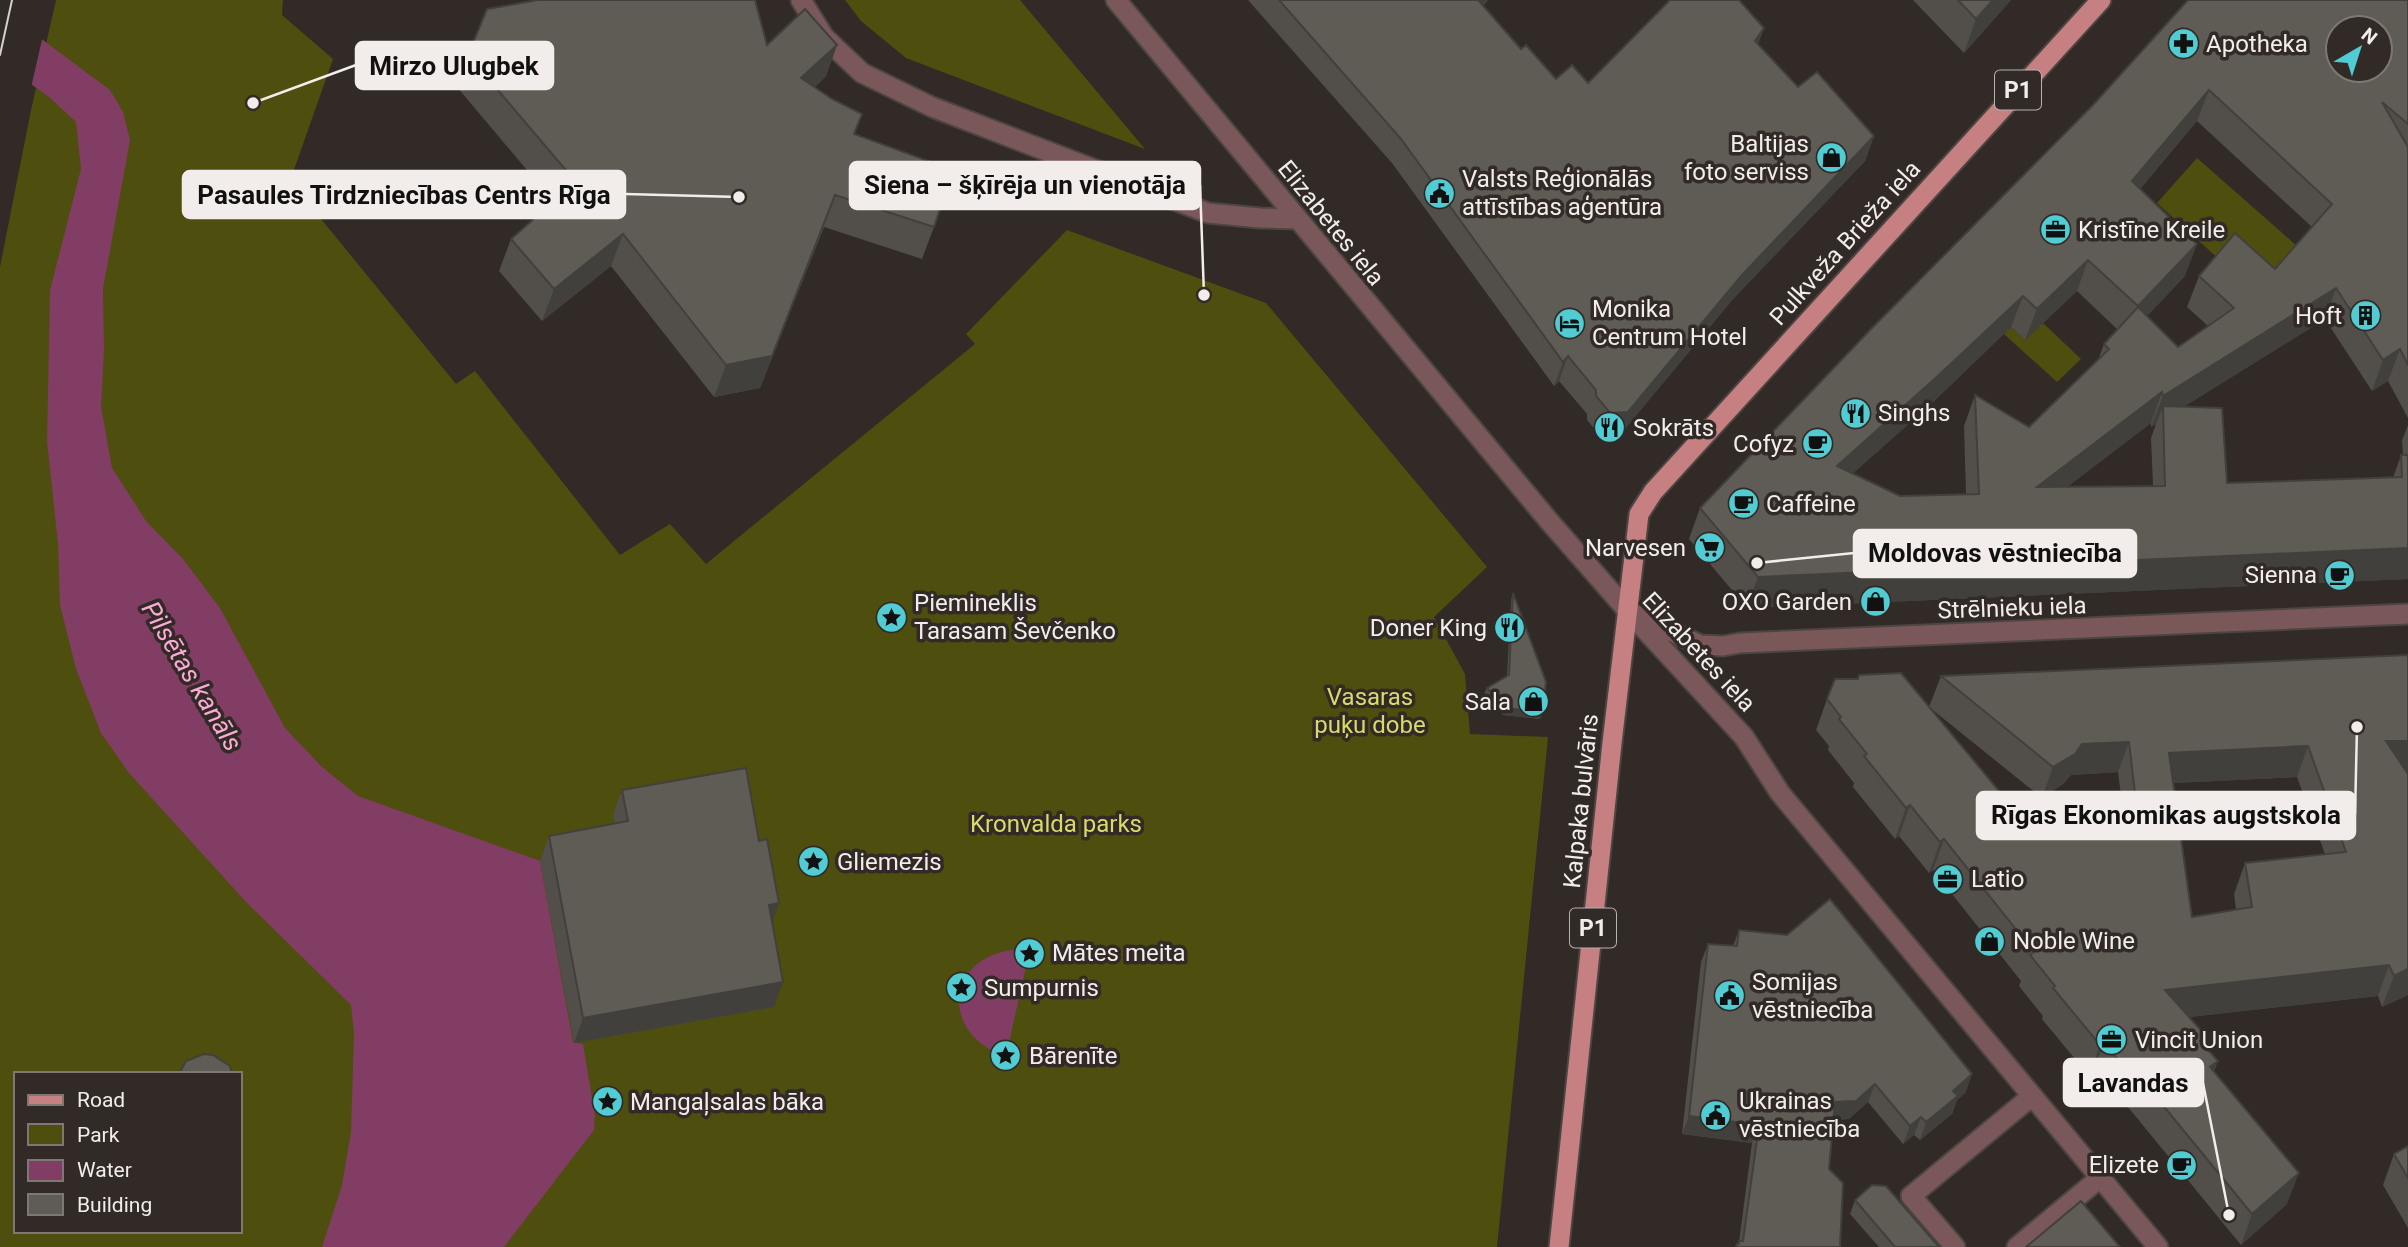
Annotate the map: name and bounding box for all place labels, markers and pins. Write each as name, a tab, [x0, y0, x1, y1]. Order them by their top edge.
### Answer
pharmacy icon: Apotheka	[2166, 27, 2200, 61]
place label: Apotheka	[2206, 30, 2308, 58]
callout: Mirzo Ulugbek	[356, 42, 553, 89]
place label: Baltijas foto serviss	[1684, 130, 1809, 186]
shop icon: Baltijas foto serviss	[1815, 141, 1849, 175]
callout: Siena – šķīrēja un vienotāja	[850, 162, 1200, 209]
place label: Valsts Reģionālās attīstības aģentūra	[1462, 165, 1662, 221]
callout: Pasaules Tirdzniecības Centrs Rīga	[183, 171, 625, 218]
public building icon: Valsts Reģionālās attīstības aģentūra	[1422, 176, 1456, 210]
office icon: Kristīne Kreile	[2038, 213, 2072, 247]
place label: Kristīne Kreile	[2078, 216, 2225, 244]
place label: Monika Centrum Hotel	[1592, 295, 1747, 351]
building icon: Hoft	[2348, 299, 2382, 333]
place label: Hoft	[2295, 302, 2342, 330]
hotel icon: Monika Centrum Hotel	[1552, 306, 1586, 340]
restaurant icon: Singhs	[1838, 396, 1872, 430]
place label: Singhs	[1878, 399, 1950, 427]
restaurant icon: Sokrāts	[1593, 411, 1627, 445]
place label: Sokrāts	[1633, 414, 1714, 442]
cafe icon: Cofyz	[1800, 427, 1834, 461]
place label: Cofyz	[1733, 430, 1794, 458]
cafe icon: Caffeine	[1726, 487, 1760, 521]
place label: Caffeine	[1766, 490, 1856, 518]
callout: Moldovas vēstniecība	[1854, 530, 2136, 577]
supermarket icon: Narvesen	[1692, 531, 1726, 565]
place label: Narvesen	[1585, 534, 1686, 562]
cafe icon: Sienna	[2323, 558, 2357, 592]
place label: Sienna	[2245, 561, 2317, 589]
shop icon: OXO Garden	[1858, 585, 1892, 619]
place label: OXO Garden	[1722, 588, 1852, 616]
place label: Piemineklis Tarasam Ševčenko	[914, 589, 1116, 645]
place icon: Piemineklis Tarasam Ševčenko	[874, 600, 908, 634]
restaurant icon: Doner King	[1493, 611, 1527, 645]
place label: Doner King	[1370, 614, 1487, 642]
shop icon: Sala	[1517, 685, 1551, 719]
place label: Sala	[1465, 688, 1511, 716]
callout: Rīgas Ekonomikas augstskola	[1977, 792, 2355, 839]
place icon: Gliemezis	[797, 845, 831, 879]
place label: Gliemezis	[837, 848, 942, 876]
office icon: Latio	[1931, 862, 1965, 896]
place label: Latio	[1971, 865, 2024, 893]
shop icon: Noble Wine	[1973, 924, 2007, 958]
place label: Noble Wine	[2013, 927, 2135, 955]
place icon: Mātes meita	[1012, 936, 1046, 970]
place label: Mātes meita	[1052, 939, 1185, 967]
place label: Somijas vēstniecība	[1752, 968, 1873, 1024]
place icon: Sumpurnis	[944, 971, 978, 1005]
place label: Sumpurnis	[984, 974, 1099, 1002]
public building icon: Somijas vēstniecība	[1712, 979, 1746, 1013]
office icon: Vincit Union	[2095, 1023, 2129, 1057]
place label: Vincit Union	[2135, 1026, 2263, 1054]
place icon: Bārenīte	[989, 1039, 1023, 1073]
place label: Bārenīte	[1029, 1042, 1117, 1070]
callout: Lavandas	[2064, 1059, 2203, 1106]
place icon: Mangaļsalas bāka	[590, 1085, 624, 1119]
place label: Ukrainas vēstniecība	[1739, 1087, 1860, 1143]
place label: Mangaļsalas bāka	[630, 1088, 824, 1116]
public building icon: Ukrainas vēstniecība	[1699, 1098, 1733, 1132]
cafe icon: Elizete	[2165, 1148, 2199, 1182]
place label: Elizete	[2089, 1151, 2159, 1179]

